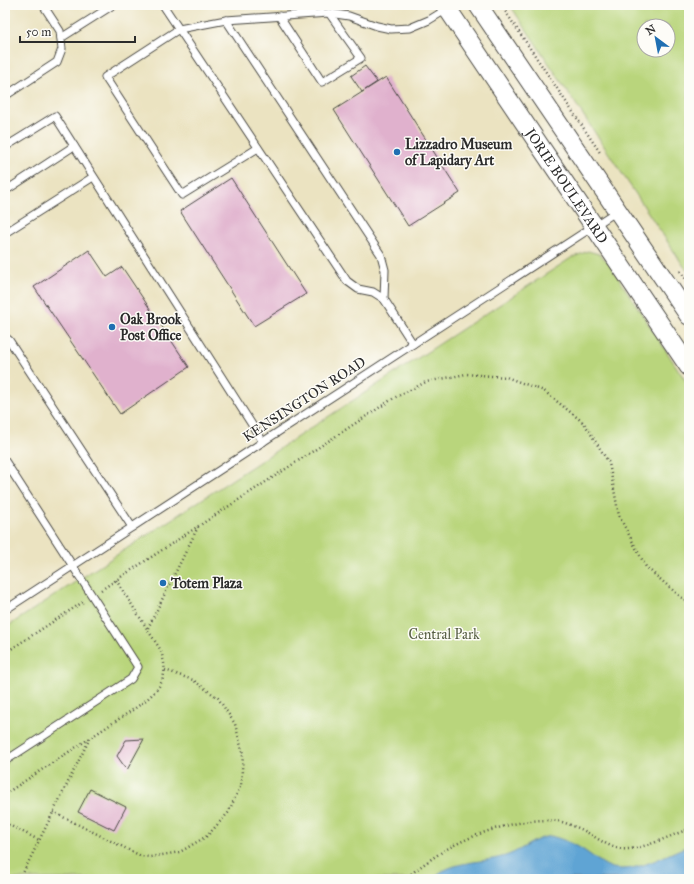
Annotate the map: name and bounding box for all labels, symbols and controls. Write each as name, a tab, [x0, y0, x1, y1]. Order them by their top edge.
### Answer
scale bar	[20, 18, 135, 44]
north arrow	[636, 18, 676, 58]
text: N	[644, 22, 659, 38]
text: 50 m	[26, 25, 51, 39]
street label: JORIE BOULEVARD	[520, 124, 611, 247]
place label: Lizzadro Museum of Lapidary Art	[405, 136, 513, 170]
marker: Lizzadro Museum of Lapidary Art	[392, 147, 402, 157]
place label: Oak Brook Post Office	[120, 311, 182, 344]
marker: Oak Brook Post Office	[107, 322, 117, 332]
street label: KENSINGTON ROAD	[240, 353, 369, 446]
place label: Totem Plaza	[170, 575, 243, 592]
marker: Totem Plaza	[158, 578, 168, 588]
park label: Central Park	[408, 626, 480, 643]

